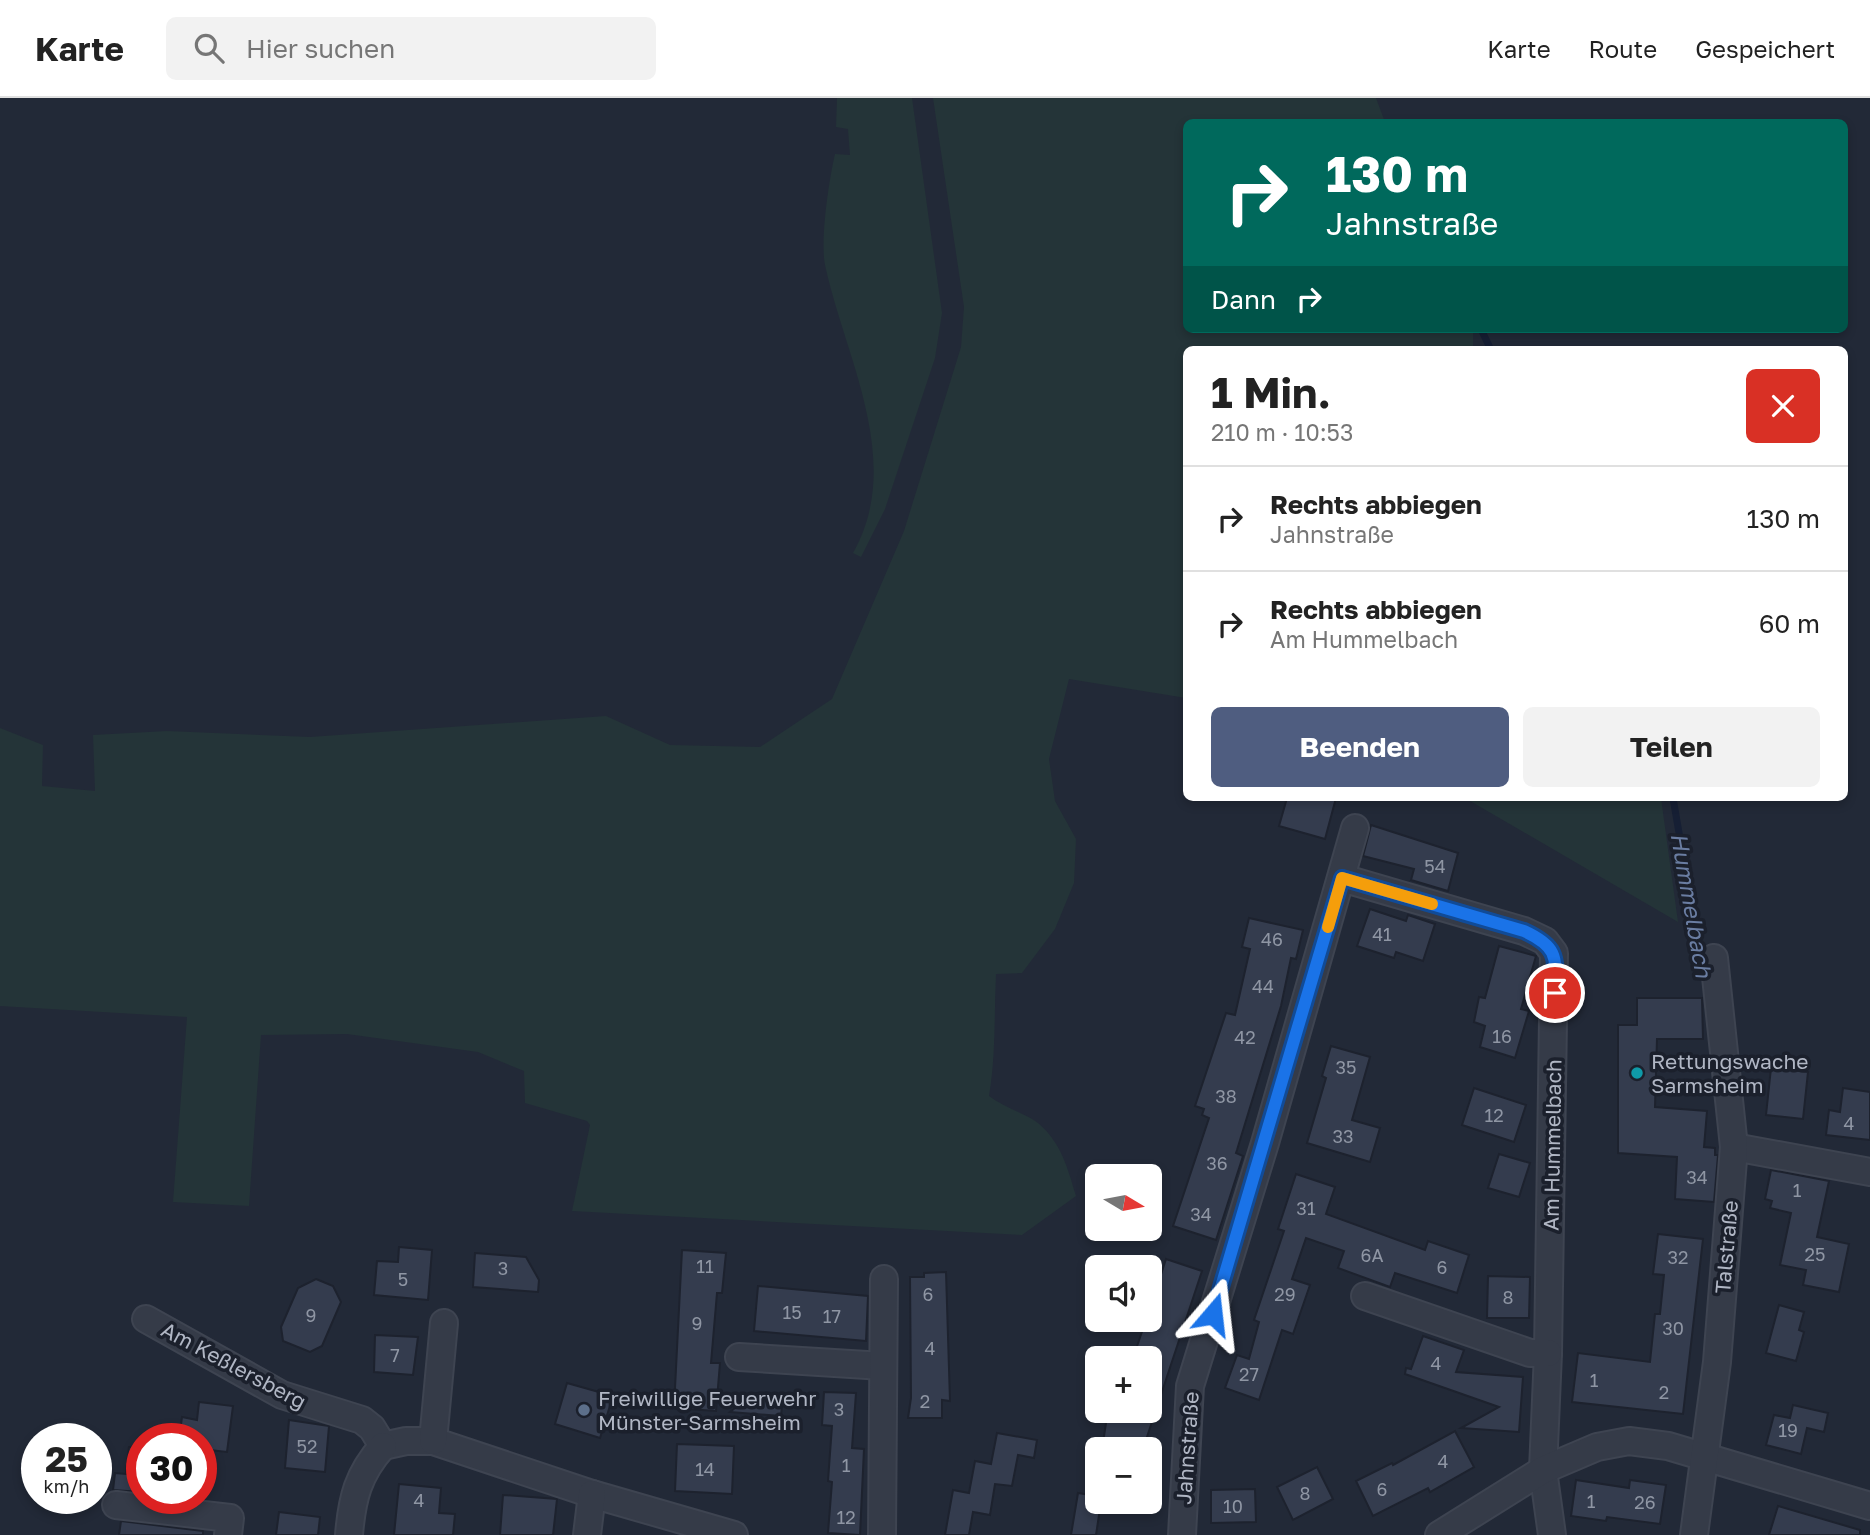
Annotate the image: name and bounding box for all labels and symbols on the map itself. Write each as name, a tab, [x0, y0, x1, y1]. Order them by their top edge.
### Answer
water label: Hummelbach	[1665, 830, 1719, 980]
house number: 54	[1424, 855, 1446, 877]
house number: 41	[1372, 923, 1392, 945]
house number: 46	[1261, 928, 1283, 950]
pin	[1525, 963, 1585, 1023]
house number: 44	[1252, 975, 1274, 997]
house number: 16	[1492, 1025, 1512, 1047]
house number: 42	[1234, 1026, 1256, 1048]
place label: Rettungswache Sarmsheim	[1651, 1048, 1809, 1098]
house number: 35	[1336, 1056, 1356, 1078]
street label: Am Hummelbach	[1538, 1059, 1566, 1231]
marker: Rettungswache Sarmsheim	[1629, 1065, 1645, 1081]
house number: 38	[1215, 1085, 1237, 1107]
house number: 12	[1484, 1104, 1504, 1126]
house number: 4	[1844, 1112, 1855, 1134]
house number: 33	[1332, 1125, 1354, 1147]
house number: 36	[1206, 1152, 1228, 1174]
north arrow	[1085, 1164, 1162, 1241]
house number: 34	[1686, 1166, 1708, 1188]
house number: 1	[1793, 1179, 1802, 1201]
house number: 31	[1296, 1197, 1316, 1219]
street label: Talstraße	[1709, 1199, 1743, 1295]
house number: 34	[1190, 1203, 1212, 1225]
house number: 25	[1805, 1243, 1825, 1265]
house number: 6A	[1361, 1244, 1383, 1266]
house number: 32	[1668, 1246, 1688, 1268]
house number: 11	[696, 1255, 714, 1277]
house number: 6	[1437, 1256, 1447, 1278]
house number: 3	[498, 1257, 508, 1279]
house number: 5	[398, 1268, 408, 1290]
position arrow	[1176, 1277, 1250, 1351]
house number: 6	[923, 1283, 933, 1305]
house number: 29	[1274, 1283, 1296, 1305]
house number: 8	[1503, 1286, 1513, 1308]
house number: 15	[782, 1301, 802, 1323]
house number: 9	[306, 1304, 316, 1326]
house number: 17	[823, 1305, 841, 1327]
house number: 9	[692, 1312, 702, 1334]
street label: Am Keßlersberg	[157, 1316, 311, 1414]
house number: 30	[1662, 1317, 1684, 1339]
house number: 4	[925, 1337, 936, 1359]
house number: 7	[390, 1344, 400, 1366]
house number: 4	[1431, 1352, 1442, 1374]
house number: 27	[1239, 1363, 1259, 1385]
house number: 1	[1590, 1369, 1599, 1391]
house number: 2	[1659, 1381, 1669, 1403]
place label: Freiwillige Feuerwehr Münster-Sarmsheim	[598, 1385, 816, 1435]
house number: 2	[920, 1390, 930, 1412]
street label: Jahnstraße	[1170, 1391, 1204, 1505]
house number: 3	[834, 1398, 844, 1420]
marker: Freiwillige Feuerwehr Münster-Sarmsheim	[576, 1402, 592, 1418]
house number: 19	[1778, 1419, 1798, 1441]
speed limit sign: 30	[126, 1423, 217, 1514]
house number: 52	[297, 1435, 317, 1457]
house number: 4	[1438, 1450, 1449, 1472]
house number: 1	[842, 1454, 851, 1476]
house number: 14	[695, 1458, 715, 1480]
house number: 6	[1377, 1478, 1387, 1500]
house number: 8	[1300, 1482, 1310, 1504]
house number: 4	[414, 1489, 425, 1511]
house number: 1	[1587, 1490, 1596, 1512]
house number: 26	[1634, 1491, 1656, 1513]
house number: 10	[1223, 1495, 1243, 1517]
house number: 12	[836, 1506, 856, 1528]

